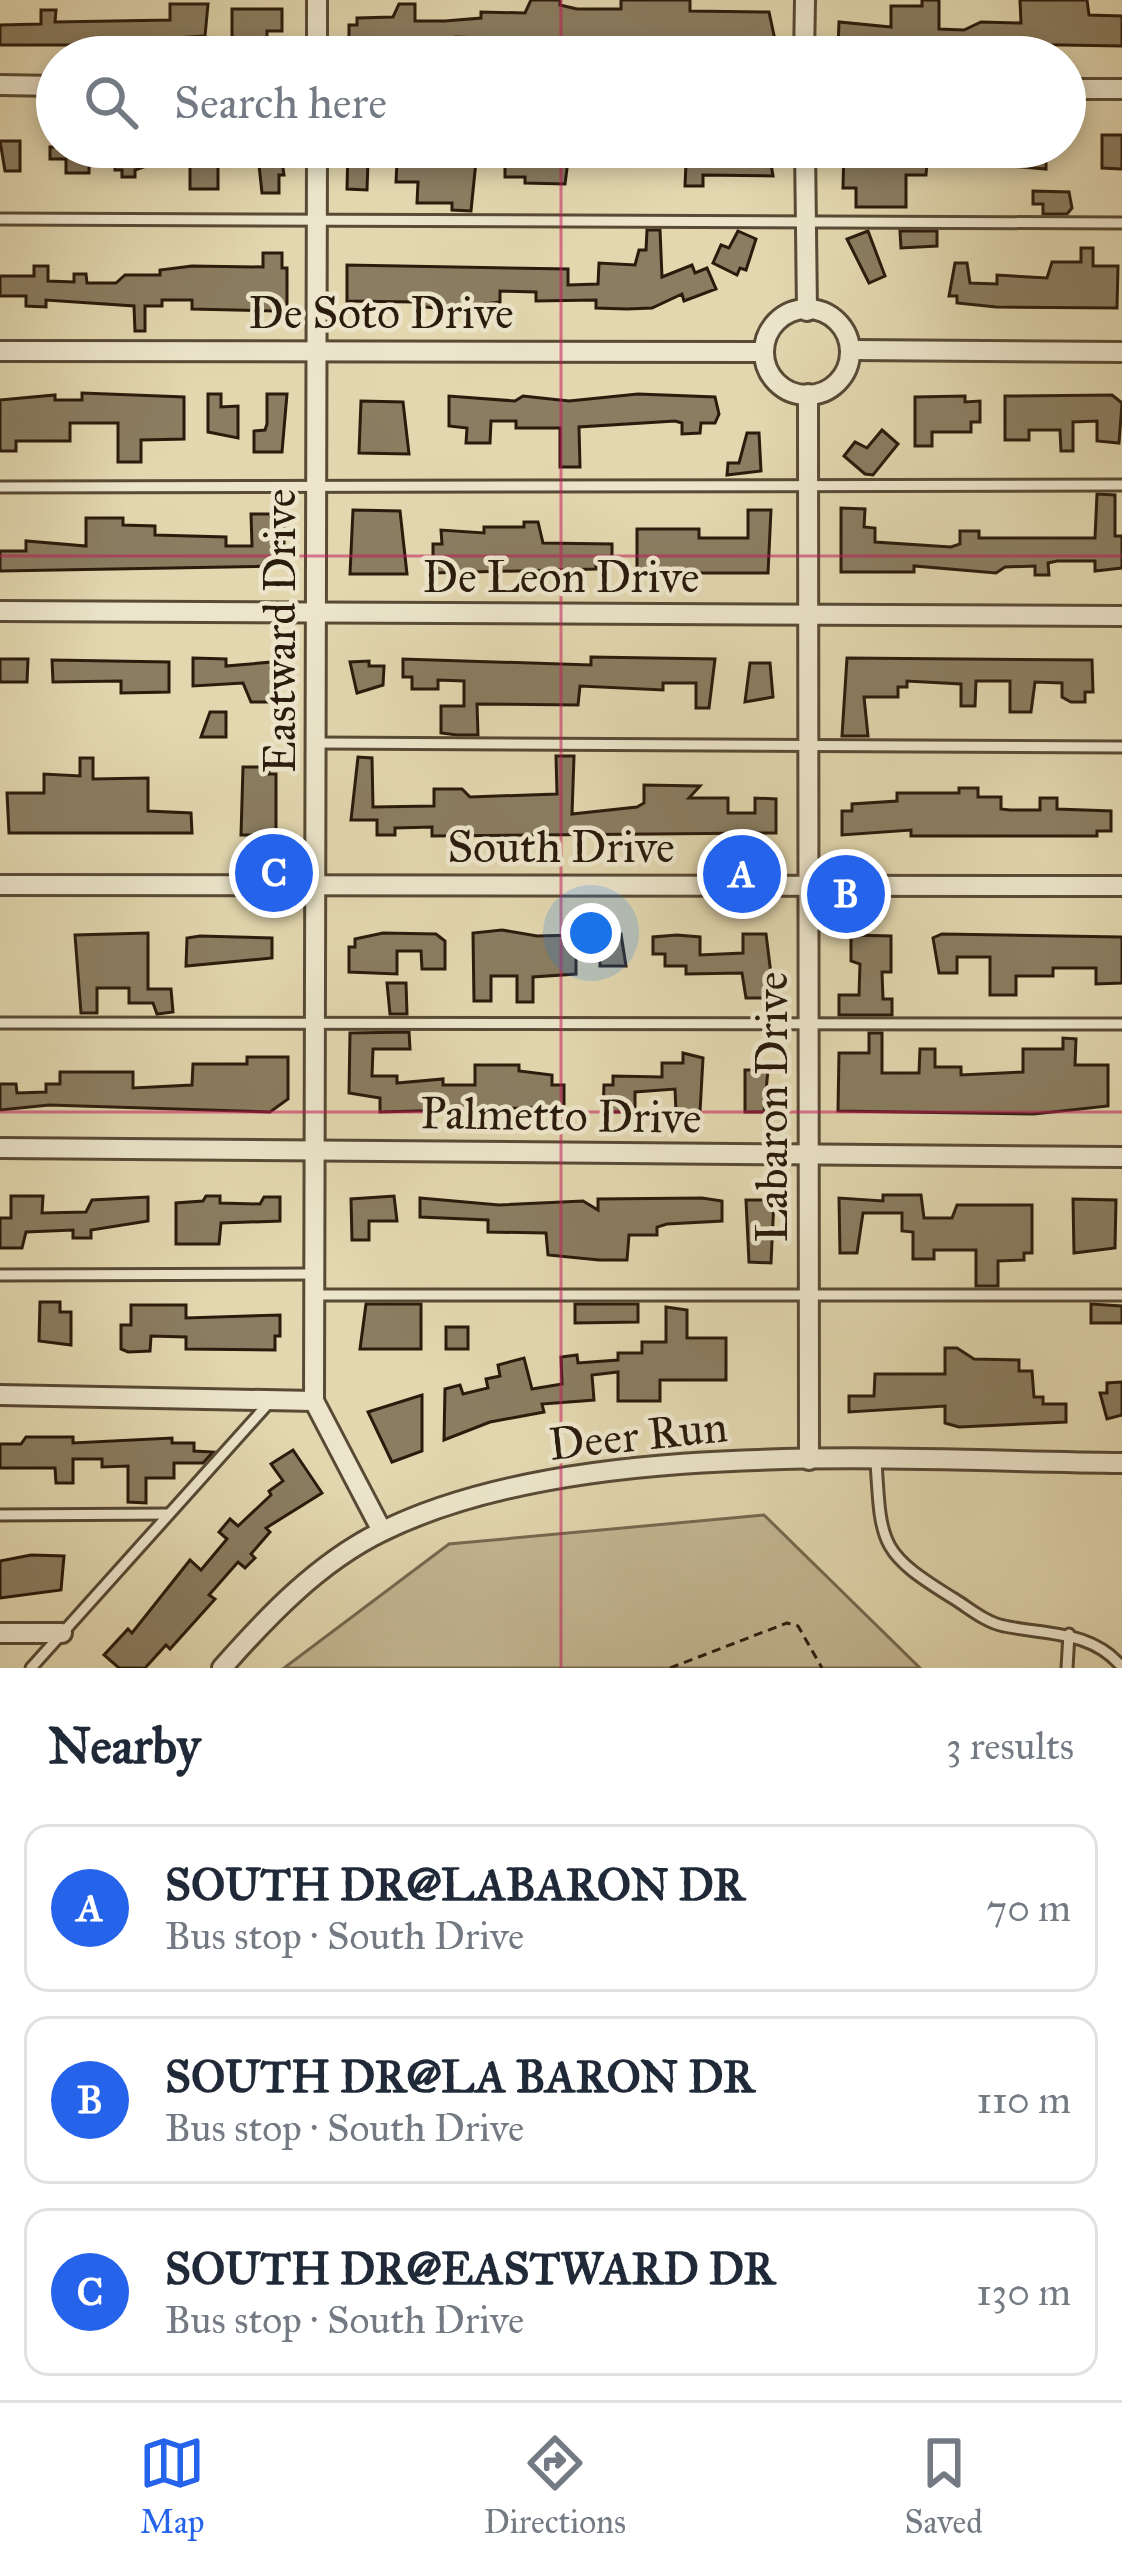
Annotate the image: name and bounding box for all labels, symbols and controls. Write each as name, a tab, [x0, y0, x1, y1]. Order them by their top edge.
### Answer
search box	[36, 36, 1086, 168]
icon: search	[78, 69, 144, 135]
text: Search here	[174, 75, 387, 130]
street label: De Soto Drive	[248, 285, 514, 340]
street label: Eastward Drive	[252, 489, 307, 773]
street label: De Leon Drive	[422, 549, 700, 604]
street label: South Drive	[447, 819, 675, 874]
pin: C	[235, 828, 313, 918]
pin: A	[703, 829, 781, 919]
pin: B	[807, 849, 885, 939]
your location	[561, 903, 621, 963]
street label: Labaron Drive	[744, 972, 799, 1242]
street label: Palmetto Drive	[420, 1085, 702, 1145]
street label: Deer Run	[546, 1398, 730, 1472]
text: Nearby	[48, 1715, 200, 1777]
text: 3 results	[946, 1722, 1074, 1770]
text: SOUTH DR@LABARON DR	[165, 1857, 745, 1912]
text: A	[77, 1884, 103, 1932]
text: 70 m	[986, 1884, 1071, 1932]
text: Bus stop · South Drive	[165, 1912, 524, 1960]
text: SOUTH DR@LA BARON DR	[165, 2049, 755, 2104]
text: B	[77, 2076, 103, 2124]
text: 110 m	[976, 2076, 1071, 2124]
text: Bus stop · South Drive	[165, 2104, 524, 2152]
text: SOUTH DR@EASTWARD DR	[165, 2241, 775, 2296]
text: C	[77, 2268, 103, 2316]
text: 130 m	[976, 2268, 1071, 2316]
text: Bus stop · South Drive	[165, 2296, 524, 2344]
tab: Map	[139, 2430, 205, 2542]
tab: Directions	[484, 2430, 626, 2542]
tab: Saved	[904, 2430, 983, 2542]

